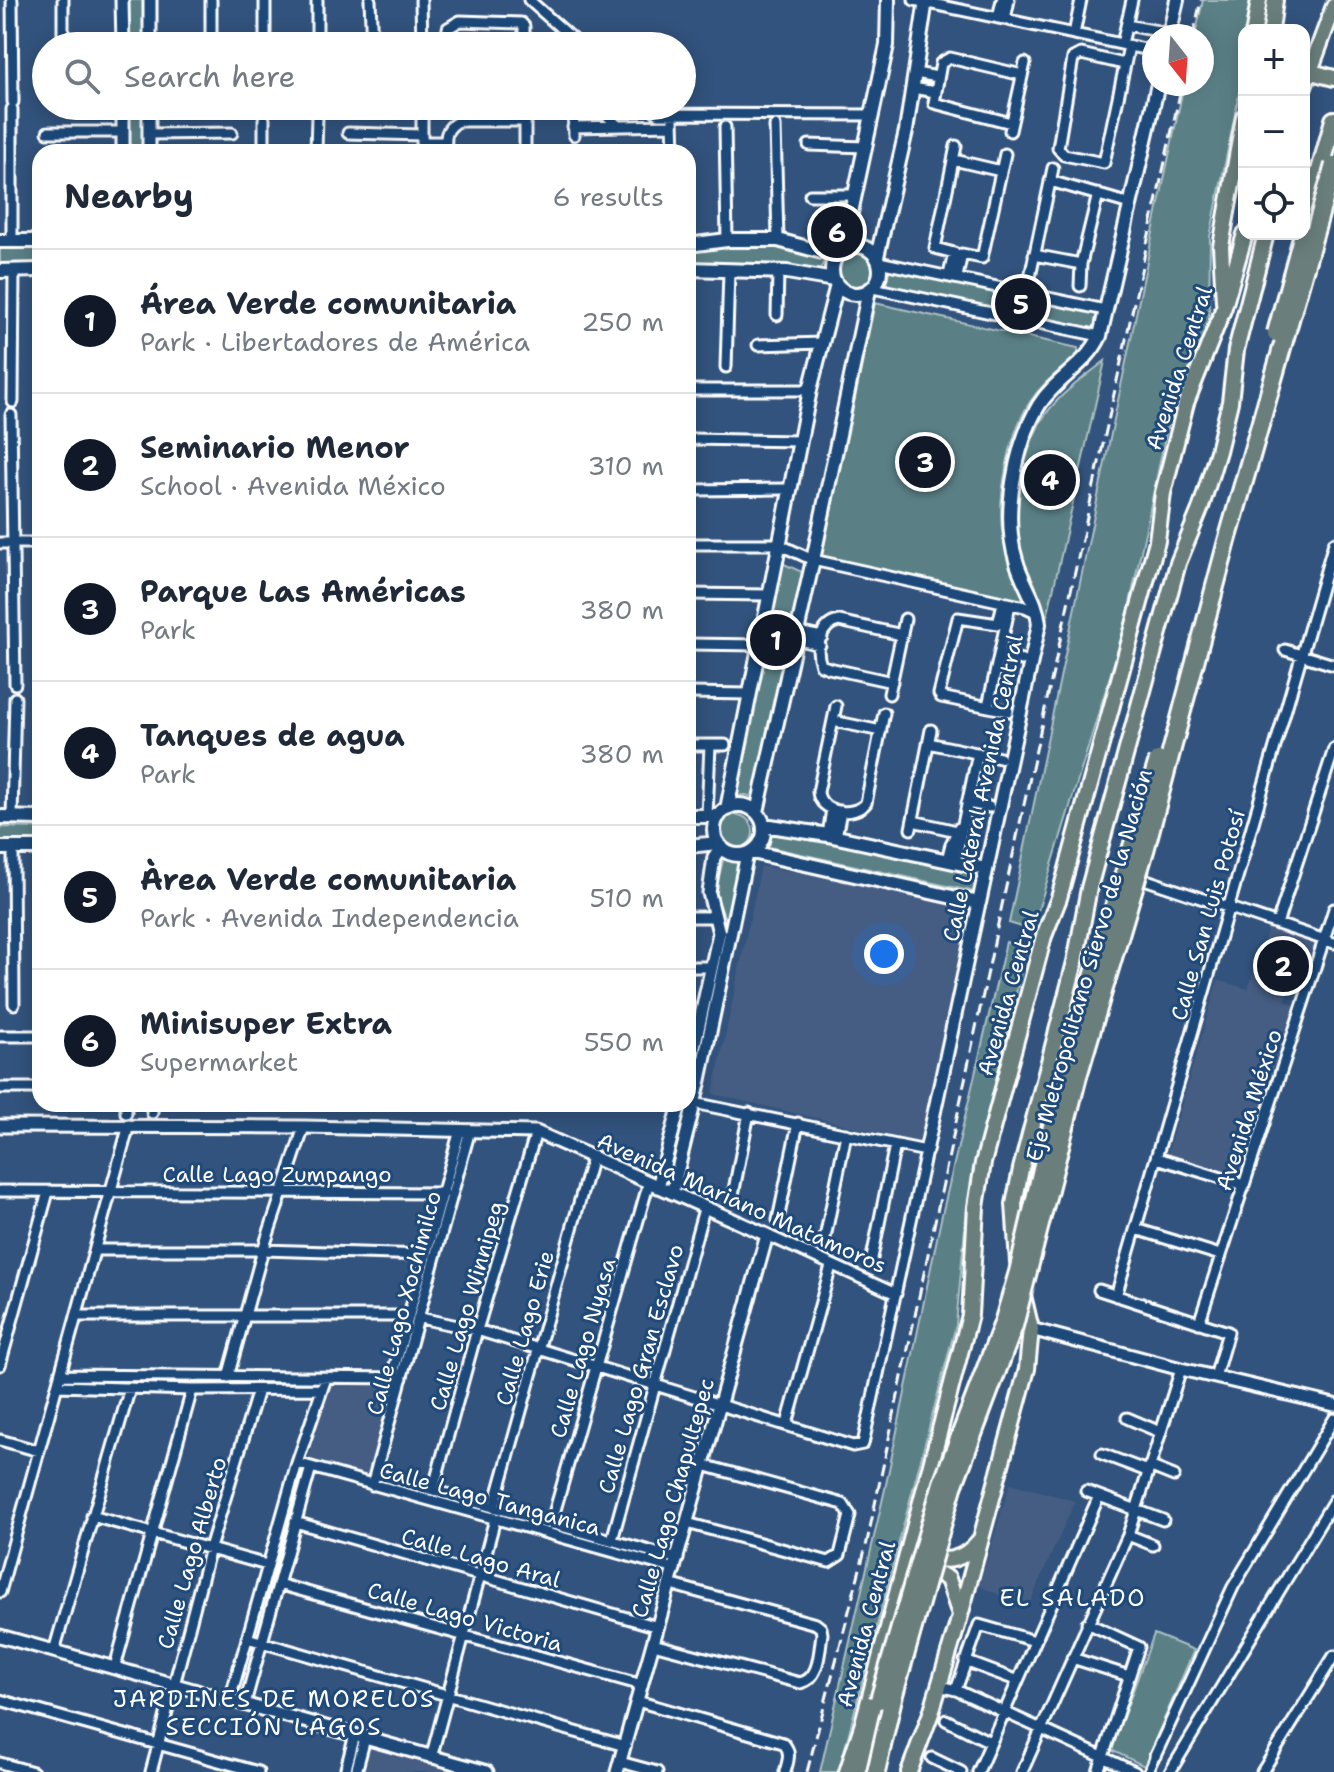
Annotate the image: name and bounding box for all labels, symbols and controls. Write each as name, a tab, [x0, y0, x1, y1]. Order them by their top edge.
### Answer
north arrow	[1142, 24, 1214, 96]
map controls	[1238, 24, 1310, 240]
button: +	[1238, 24, 1310, 96]
search box	[32, 32, 696, 120]
icon: search	[60, 54, 104, 98]
text: Search here	[124, 56, 295, 97]
button: −	[1238, 96, 1310, 168]
button: locate	[1238, 168, 1310, 240]
text: Nearby	[64, 173, 194, 219]
text: 6 results	[552, 179, 664, 214]
pin: 6	[811, 202, 863, 262]
pin: 5	[995, 274, 1047, 334]
street label: Avenida Central	[1139, 282, 1219, 454]
text: Área Verde comunitaria	[140, 283, 516, 324]
text: 1	[84, 304, 96, 339]
text: 250 m	[581, 304, 664, 339]
text: Park · Libertadores de América	[140, 324, 530, 359]
text: Seminario Menor	[140, 427, 410, 468]
pin: 3	[899, 432, 951, 492]
text: 2	[81, 448, 99, 483]
text: 310 m	[588, 448, 664, 483]
pin: 4	[1024, 450, 1076, 510]
text: School · Avenida México	[140, 468, 446, 503]
text: Parque Las Américas	[140, 571, 466, 612]
text: 3	[81, 592, 99, 627]
text: 380 m	[579, 592, 664, 627]
pin: 1	[750, 610, 802, 670]
text: Park	[140, 612, 196, 647]
street label: Calle Lateral Avenida Central	[936, 631, 1030, 944]
text: Tanques de agua	[140, 715, 405, 756]
text: 4	[81, 736, 99, 771]
text: 380 m	[579, 736, 664, 771]
text: Park	[140, 756, 196, 791]
street label: Eje Metropolitano Siervo de la Nación	[1019, 765, 1159, 1165]
street label: Calle San Luis Potosí	[1164, 806, 1252, 1024]
text: Àrea Verde comunitaria	[140, 859, 516, 900]
text: 5	[82, 880, 98, 915]
text: 510 m	[590, 880, 664, 915]
text: Park · Avenida Independencia	[140, 900, 519, 935]
street label: Avenida Central	[971, 907, 1046, 1079]
your location	[864, 934, 904, 974]
pin: 2	[1257, 936, 1309, 996]
text: Minisuper Extra	[140, 1003, 392, 1044]
text: 6	[81, 1024, 99, 1059]
text: 550 m	[584, 1024, 664, 1059]
street label: Avenida México	[1209, 1025, 1289, 1195]
text: Supermarket	[140, 1044, 298, 1079]
street label: Avenida Mariano Matamoros	[593, 1126, 891, 1280]
street label: Calle Lago Zumpango	[162, 1160, 392, 1189]
street label: Calle Lago Xochimilco	[360, 1188, 448, 1418]
street label: Calle Lago Winnipeg	[423, 1198, 511, 1414]
street label: Calle Lago Gran Esclavo	[591, 1241, 691, 1497]
street label: Calle Lago Erie	[489, 1247, 561, 1409]
street label: Calle Lago Nyasa	[543, 1254, 623, 1441]
street label: Calle Lago Chapultepec	[625, 1375, 721, 1621]
street label: Calle Lago Alberto	[151, 1454, 233, 1652]
street label: Calle Lago Tanganica	[376, 1456, 604, 1543]
street label: Calle Lago Aral	[398, 1521, 564, 1595]
street label: Avenida Central	[830, 1537, 902, 1710]
street label: Calle Lago Victoria	[364, 1575, 566, 1659]
district label: EL SALADO	[999, 1582, 1147, 1614]
district label: JARDINES DE MORELOS SECCIÓN LAGOS	[113, 1683, 435, 1743]

